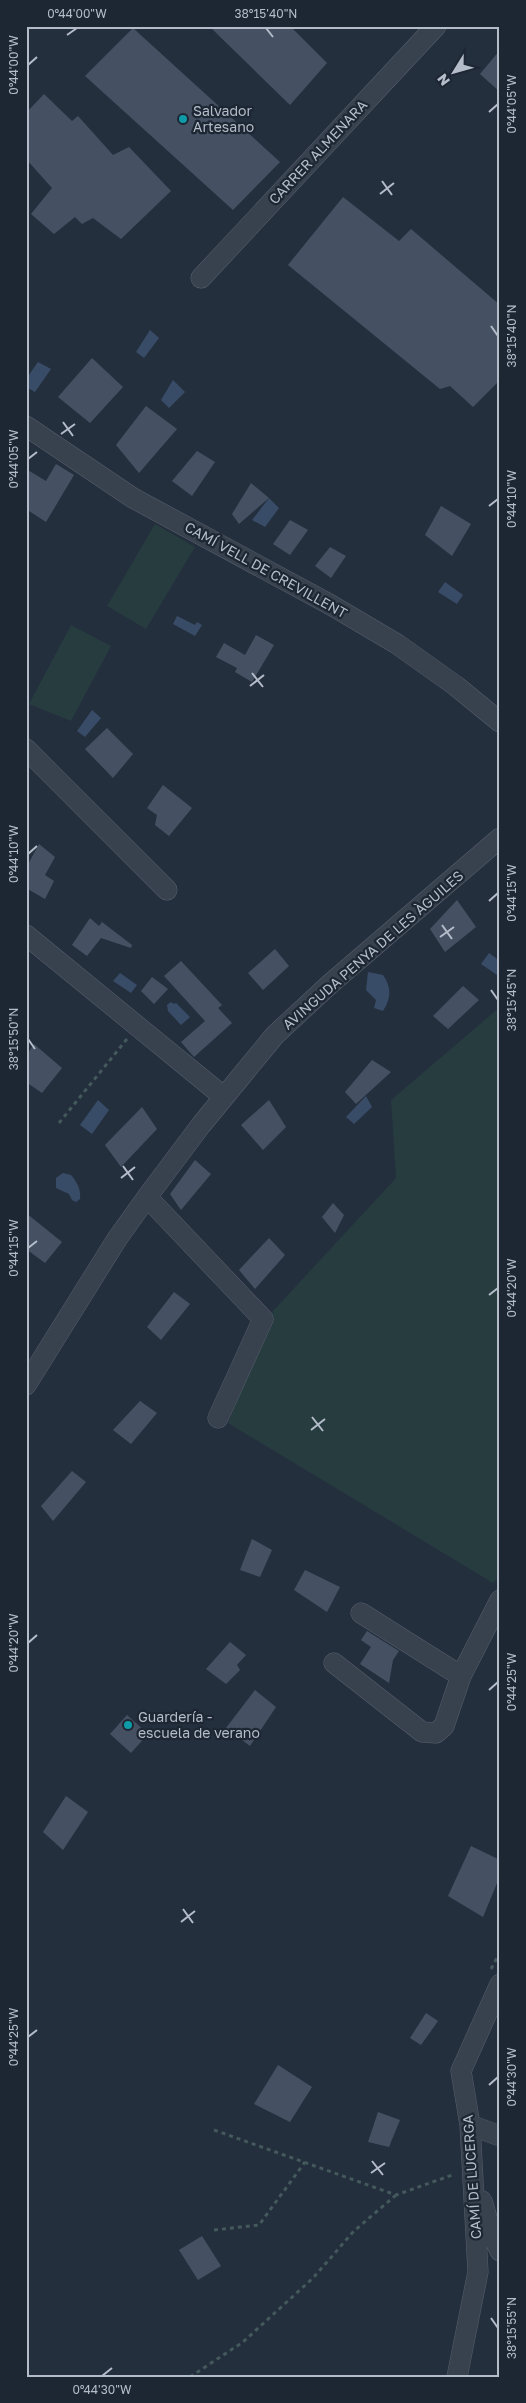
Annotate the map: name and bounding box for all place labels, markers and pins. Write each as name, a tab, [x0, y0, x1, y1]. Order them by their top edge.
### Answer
place label: Salvador Artesano	[193, 102, 254, 135]
marker: Salvador Artesano	[177, 113, 189, 125]
place label: Guardería - escuela de verano	[138, 1708, 260, 1741]
marker: Guardería - escuela de verano	[122, 1719, 134, 1731]

